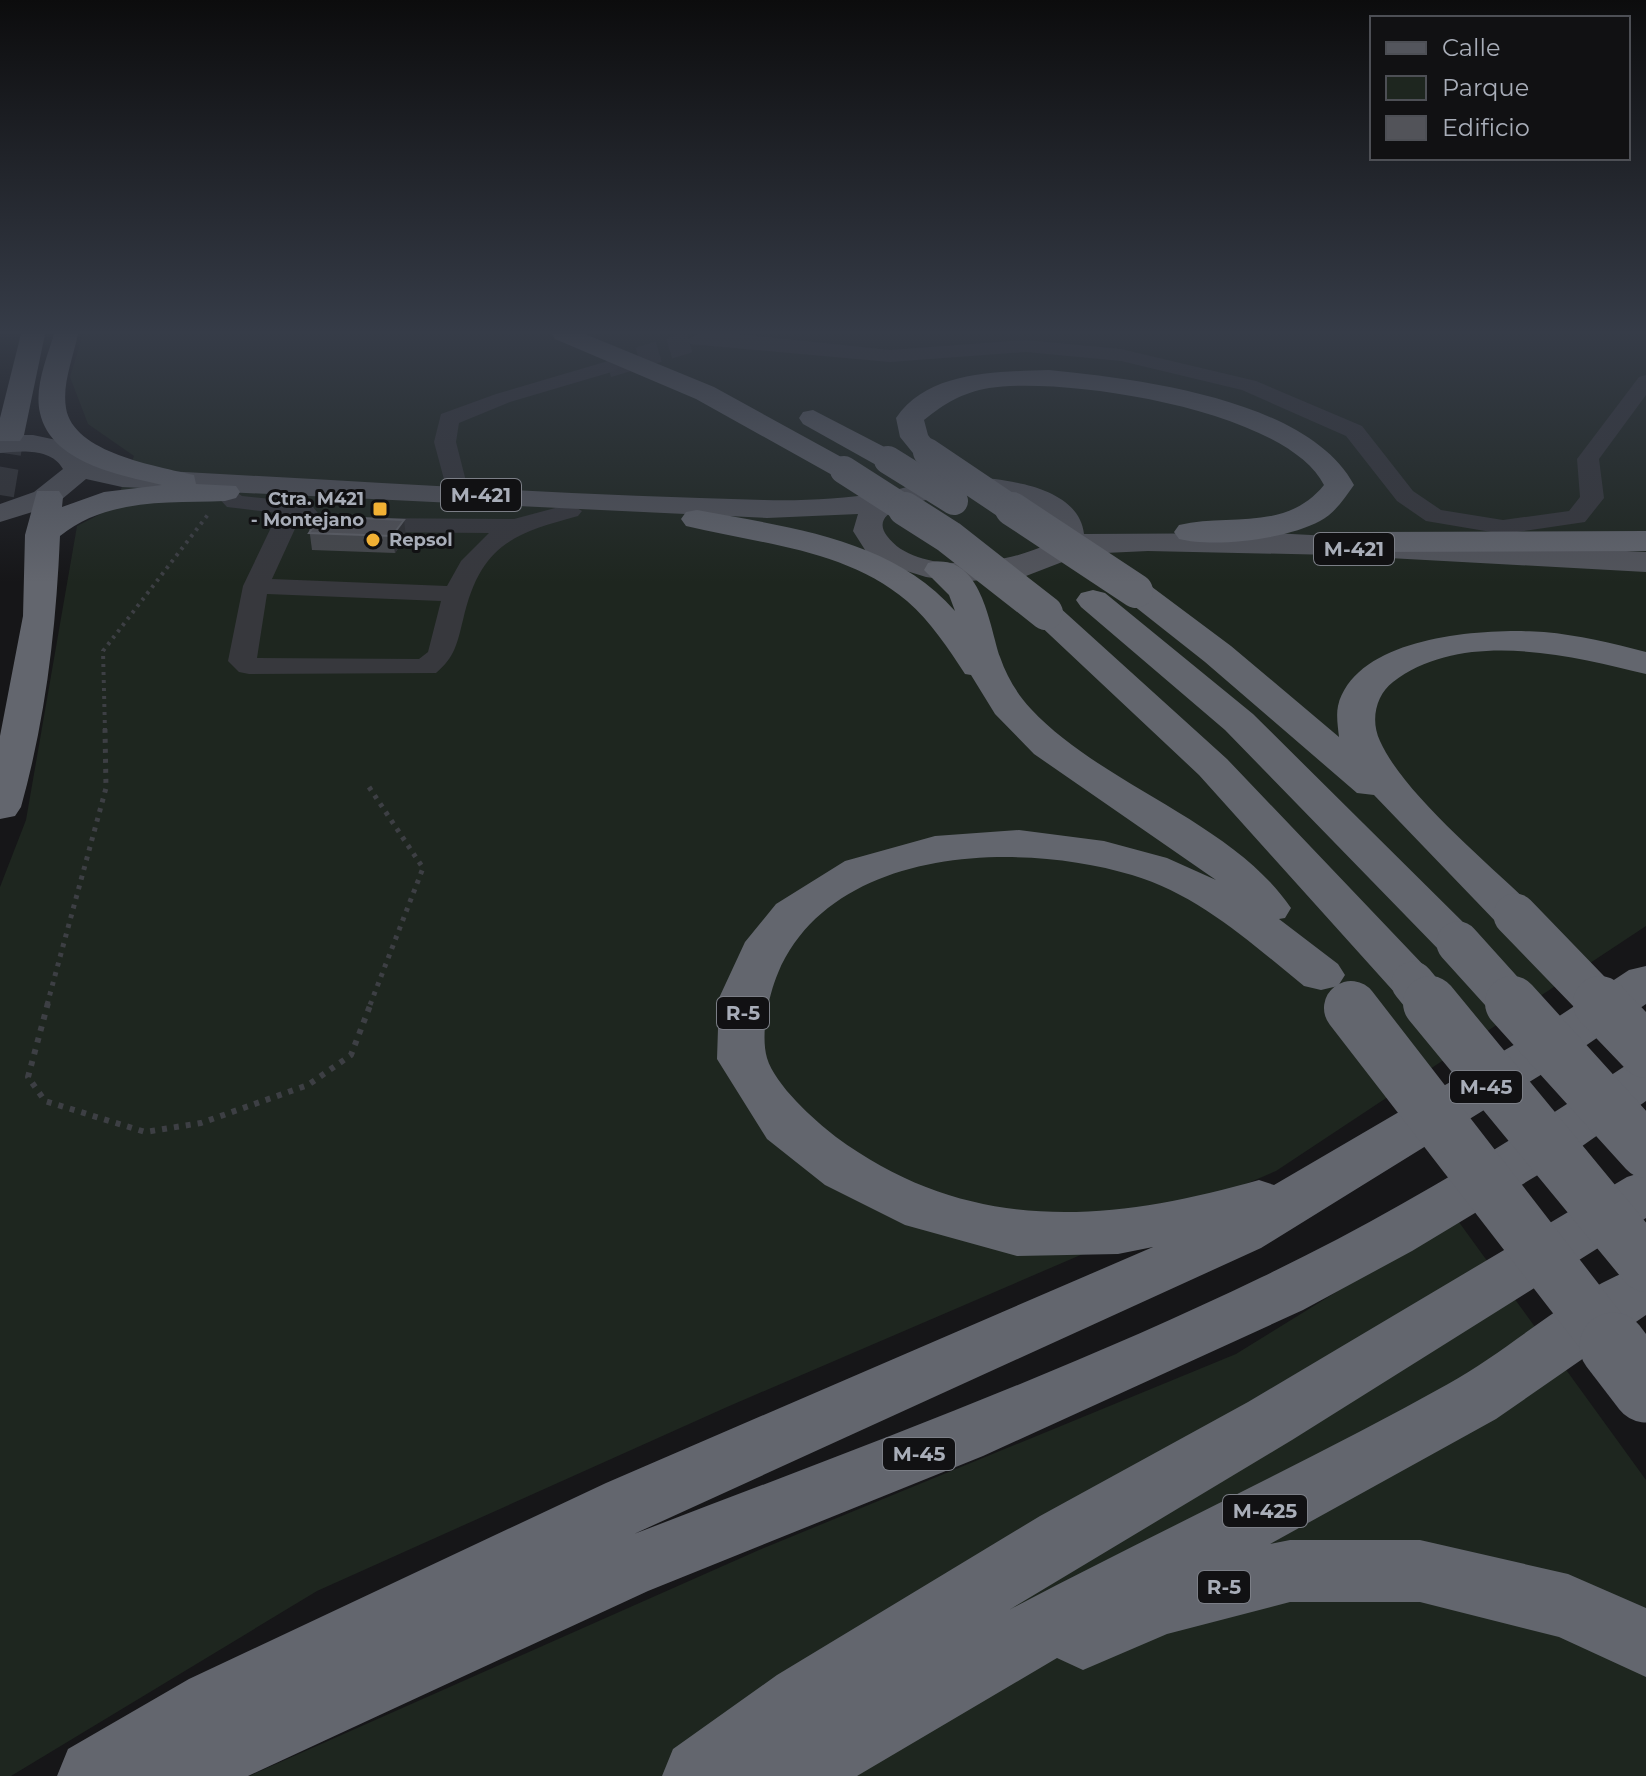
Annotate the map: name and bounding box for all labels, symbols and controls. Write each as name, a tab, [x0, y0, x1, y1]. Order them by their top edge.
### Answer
legend	[1370, 16, 1630, 160]
text: Calle	[1442, 33, 1500, 62]
text: Parque	[1442, 73, 1529, 102]
text: Edificio	[1442, 113, 1530, 142]
road number: M-421	[441, 479, 521, 511]
place label: Ctra. M421 - Montejano	[251, 488, 364, 531]
marker: Ctra. M421 - Montejano	[371, 500, 389, 518]
place label: Repsol	[389, 529, 453, 551]
marker: Repsol	[364, 531, 382, 549]
road number: M-421	[1314, 533, 1394, 565]
road number: R-5	[717, 997, 769, 1029]
road number: M-45	[1450, 1071, 1522, 1103]
road number: M-45	[883, 1438, 955, 1470]
road number: M-425	[1223, 1495, 1307, 1527]
road number: R-5	[1198, 1571, 1250, 1603]

